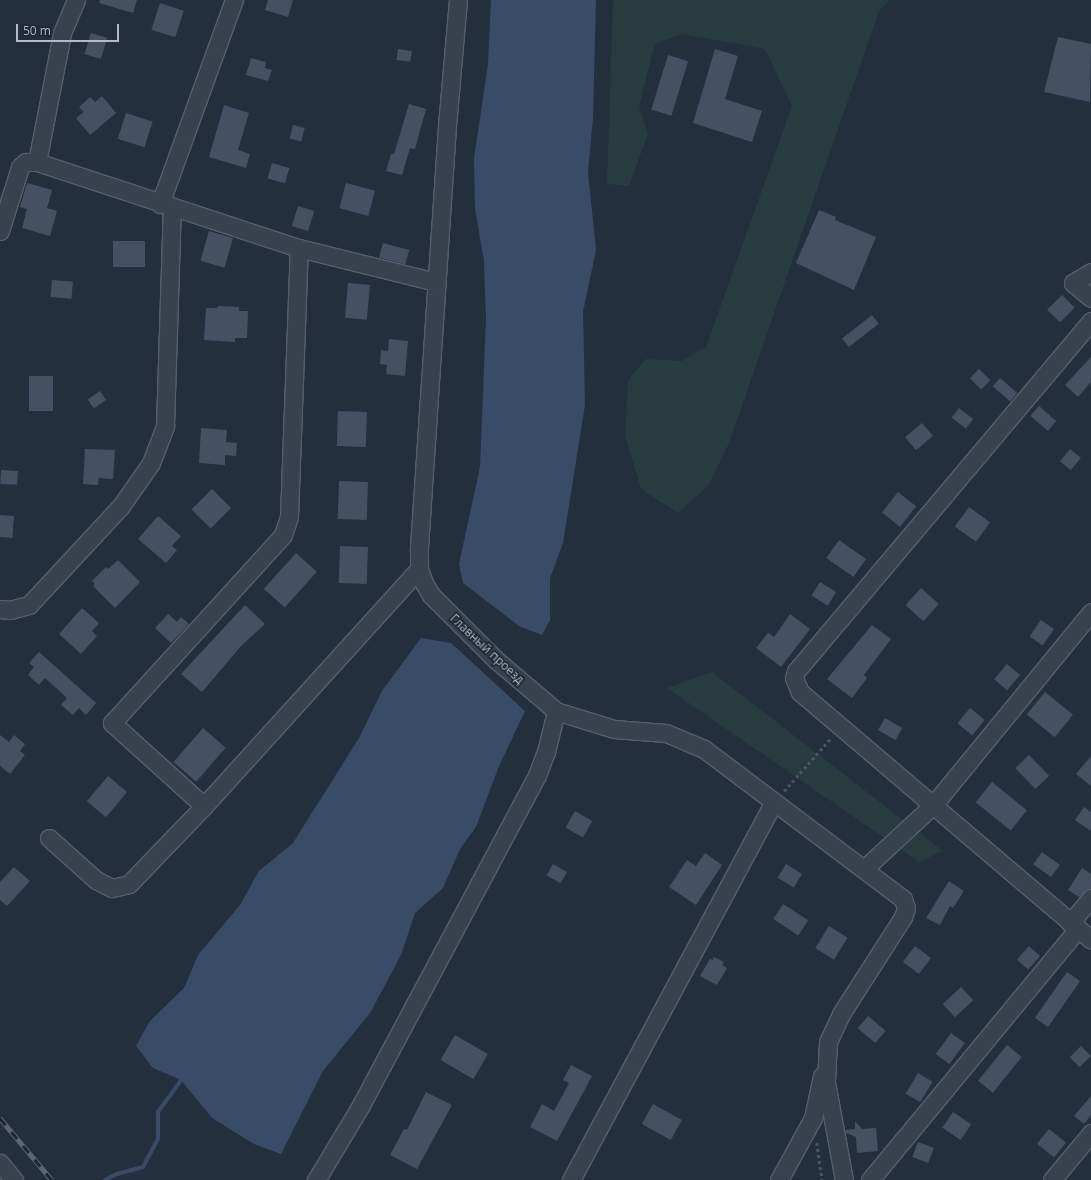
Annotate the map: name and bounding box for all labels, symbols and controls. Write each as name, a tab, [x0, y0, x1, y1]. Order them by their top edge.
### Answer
scale bar	[18, 16, 121, 42]
text: 50 m	[23, 22, 51, 39]
street label: Главный проезд	[447, 611, 527, 687]

